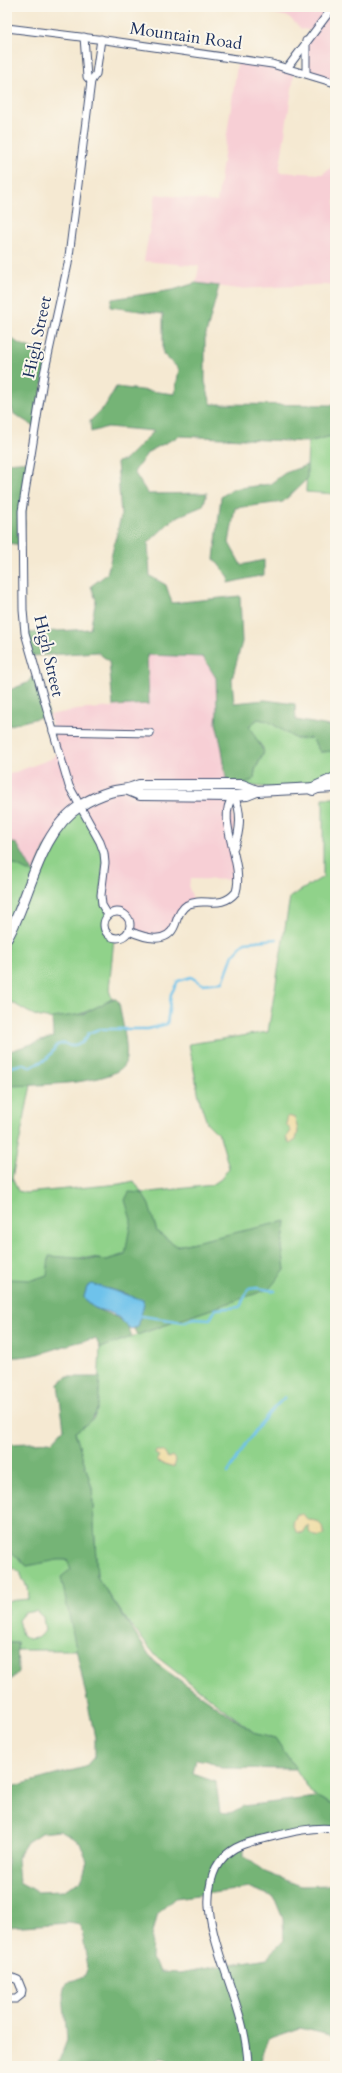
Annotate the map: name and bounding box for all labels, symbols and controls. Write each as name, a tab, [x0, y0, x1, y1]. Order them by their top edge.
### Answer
street label: Mountain Road	[128, 17, 244, 55]
street label: High Street	[17, 293, 57, 380]
street label: High Street	[28, 613, 70, 700]

